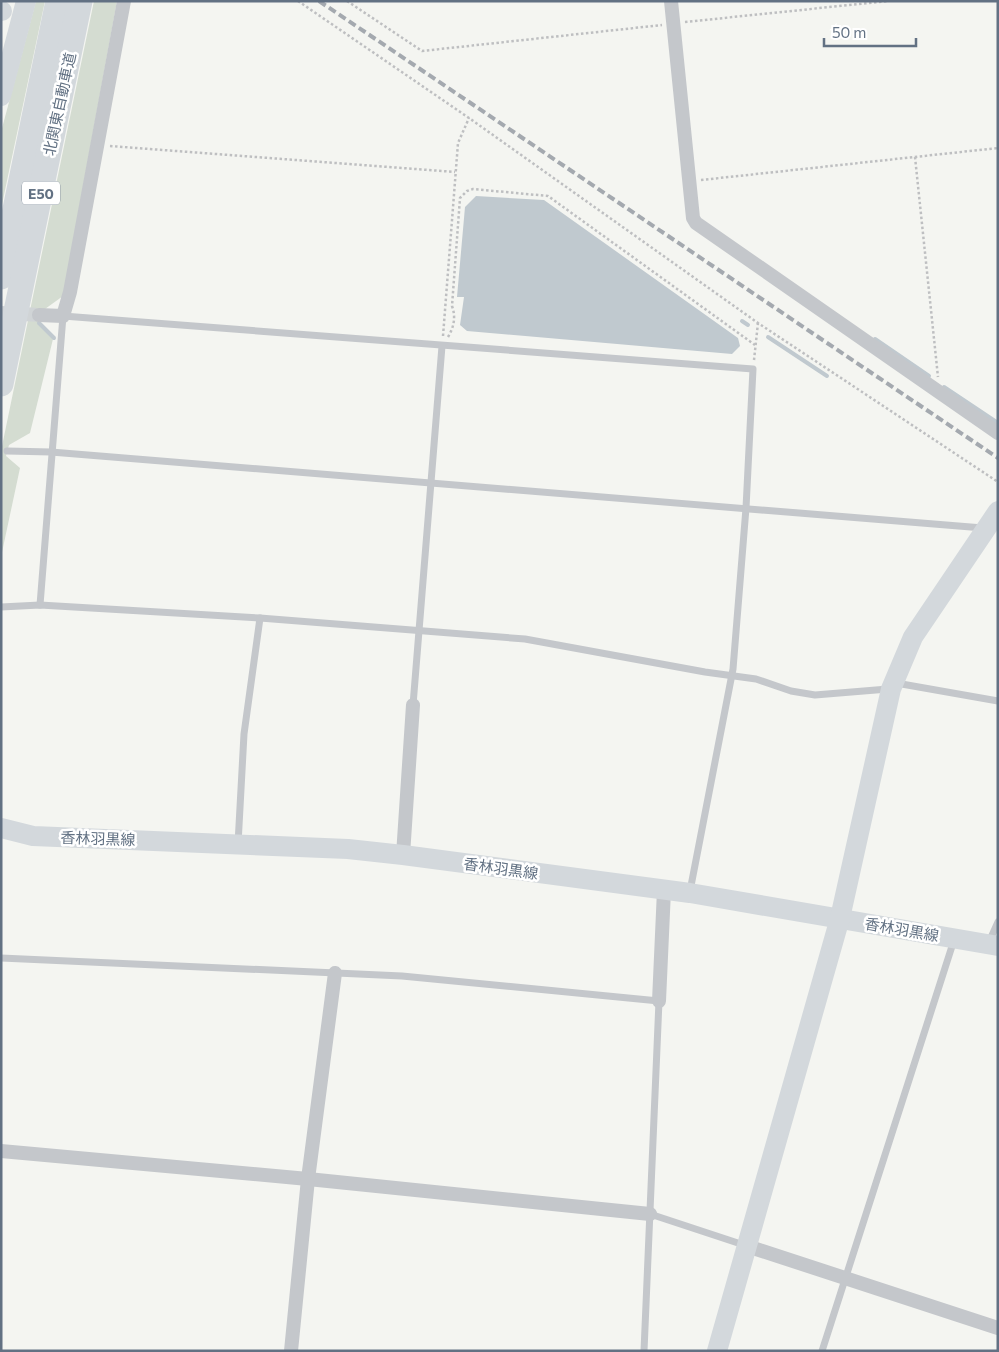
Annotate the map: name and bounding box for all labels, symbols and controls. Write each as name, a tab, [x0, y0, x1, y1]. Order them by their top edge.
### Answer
scale bar	[824, 15, 916, 47]
text: 50 m	[832, 23, 866, 41]
street label: 北関東自動車道	[39, 51, 79, 157]
road number: E50	[22, 182, 60, 204]
street label: 香林羽黒線	[60, 828, 136, 848]
street label: 香林羽黒線	[463, 854, 539, 882]
street label: 香林羽黒線	[863, 914, 941, 944]

